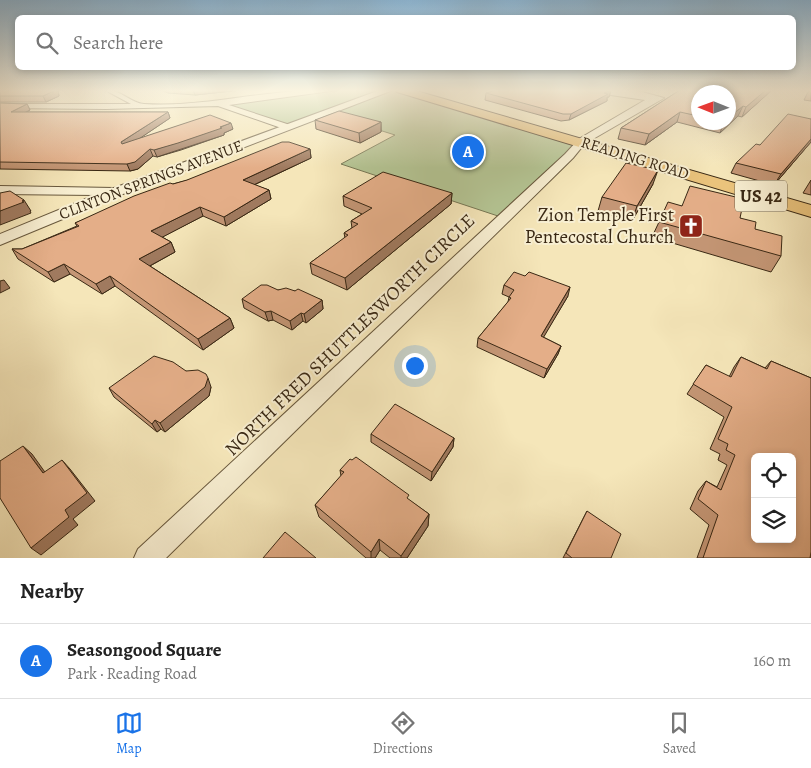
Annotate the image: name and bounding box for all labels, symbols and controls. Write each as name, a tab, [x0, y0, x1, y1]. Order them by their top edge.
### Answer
search box	[15, 15, 796, 70]
icon: search	[33, 29, 61, 57]
text: Search here	[73, 30, 163, 56]
north arrow	[691, 85, 736, 130]
street label: READING ROAD	[578, 131, 692, 185]
pin: A	[452, 133, 484, 171]
street label: CLINTON SPRINGS AVENUE	[56, 135, 246, 225]
road number: US 42	[735, 180, 787, 212]
place label: Zion Temple First Pentecostal Church	[525, 202, 674, 250]
street label: NORTH FRED SHUTTLESWORTH CIRCLE	[219, 208, 481, 462]
church icon: Zion Temple First Pentecostal Church	[678, 213, 704, 239]
your location	[402, 353, 428, 379]
map controls	[751, 453, 796, 543]
button: locate	[751, 453, 796, 498]
button: layers	[751, 498, 796, 543]
text: Nearby	[20, 577, 83, 605]
text: Seasongood Square	[67, 637, 222, 663]
text: A	[31, 650, 41, 672]
text: 160 m	[753, 650, 791, 672]
text: Park · Reading Road	[67, 663, 197, 685]
tab: Map	[115, 709, 143, 758]
tab: Directions	[373, 709, 433, 758]
tab: Saved	[663, 709, 696, 758]

